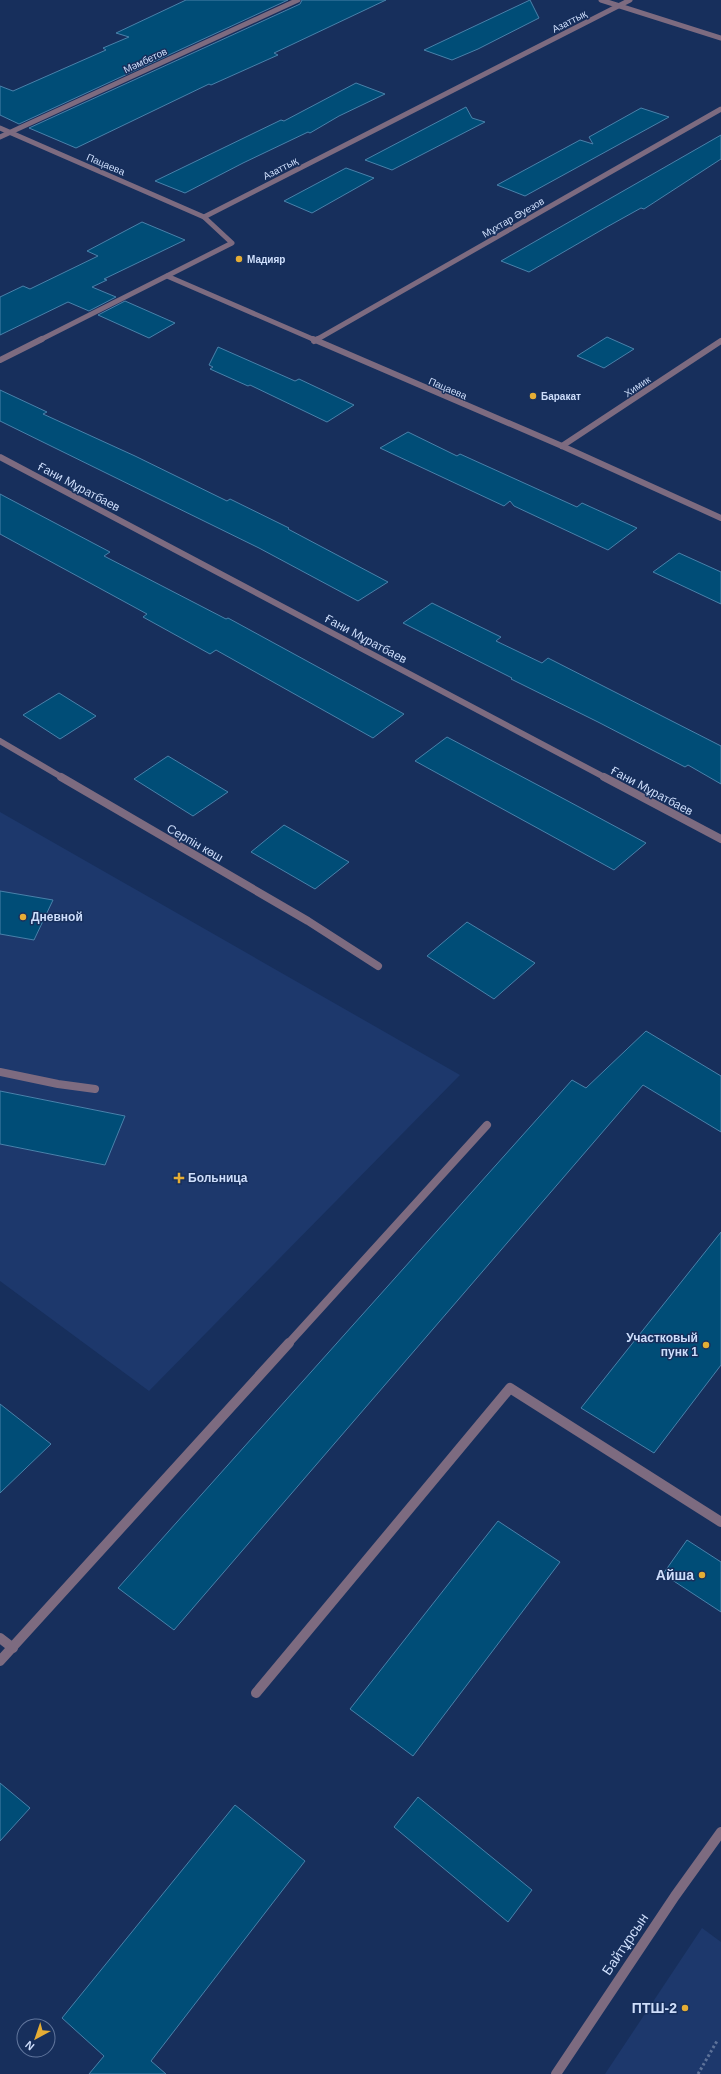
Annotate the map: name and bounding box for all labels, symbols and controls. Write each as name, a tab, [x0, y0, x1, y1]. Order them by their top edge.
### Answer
street label: Азаттық	[550, 8, 589, 35]
street label: Мәмбетов	[122, 46, 169, 75]
street label: Пацаева	[85, 152, 127, 178]
street label: Азаттық	[261, 155, 300, 182]
street label: Мұхтар Әуезов	[480, 195, 546, 240]
marker: Мадияр	[234, 254, 244, 264]
place label: Мадияр	[247, 254, 285, 265]
street label: Химик	[622, 373, 653, 399]
street label: Пацаева	[427, 376, 469, 402]
marker: Баракат	[528, 391, 538, 401]
place label: Баракат	[541, 391, 581, 402]
street label: Ғани Мұратбаев	[36, 460, 122, 514]
street label: Ғани Мұратбаев	[323, 612, 409, 666]
street label: Ғани Мұратбаев	[609, 764, 695, 818]
street label: Серпін көш	[164, 821, 226, 865]
place label: Дневной	[31, 910, 83, 924]
marker: Дневной	[18, 912, 28, 922]
place label: Больница	[188, 1171, 248, 1185]
marker: Больница	[173, 1172, 185, 1184]
place label: Участковый пунк 1	[626, 1331, 698, 1359]
marker: Участковый пунк 1	[701, 1340, 711, 1350]
place label: Айша	[656, 1567, 694, 1583]
marker: Айша	[697, 1570, 707, 1580]
street label: Байтұрсын	[599, 1910, 651, 1978]
place label: ПТШ-2	[632, 2000, 677, 2016]
marker: ПТШ-2	[680, 2003, 690, 2013]
north arrow	[16, 2018, 56, 2058]
text: N	[23, 2038, 36, 2053]

